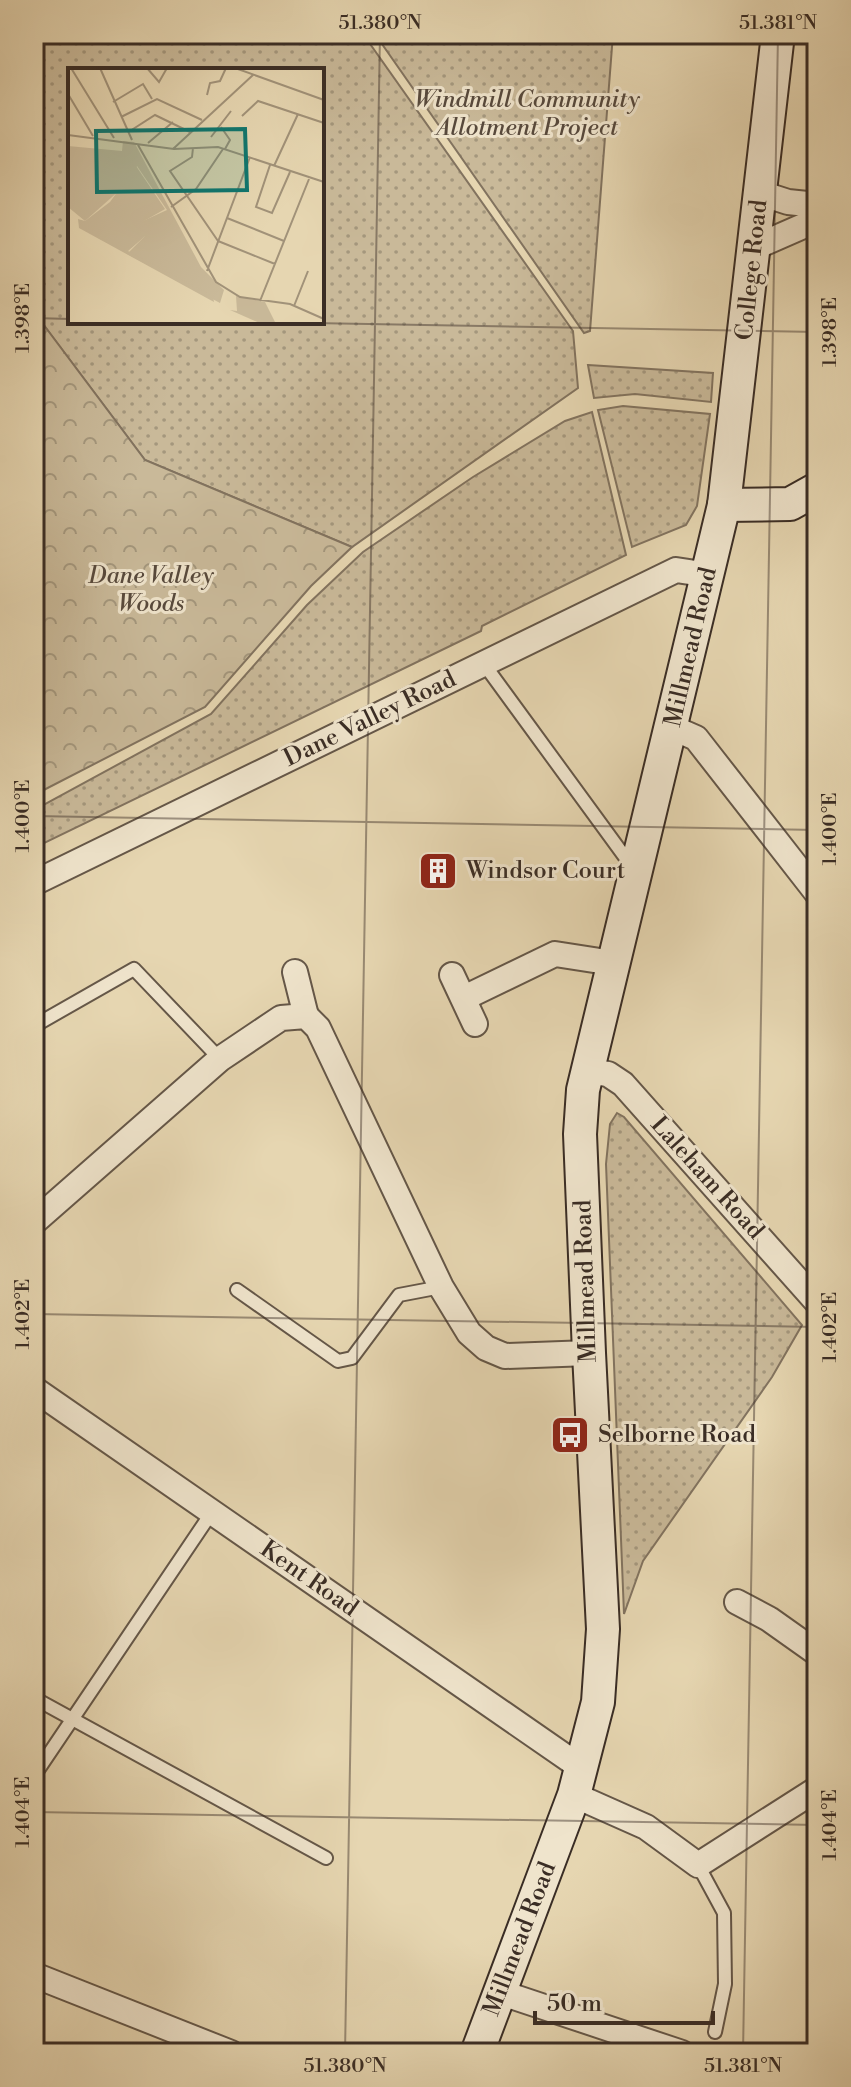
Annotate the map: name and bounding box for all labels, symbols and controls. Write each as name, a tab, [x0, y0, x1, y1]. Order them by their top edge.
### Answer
text: 51.380°N	[338, 11, 422, 36]
text: 51.381°N	[739, 11, 817, 36]
inset map	[68, 68, 324, 324]
park label: Windmill Community Allotment Project	[414, 85, 640, 143]
street label: College Road	[730, 198, 774, 342]
text: 1.398°E	[11, 283, 36, 353]
text: 1.398°E	[818, 297, 843, 367]
park label: Dane Valley Woods	[87, 561, 214, 619]
street label: Millmead Road	[658, 564, 724, 730]
street label: Dane Valley Road	[279, 664, 461, 774]
text: 1.400°E	[11, 780, 36, 852]
text: 1.400°E	[818, 793, 843, 865]
building icon: Windsor Court	[417, 850, 459, 892]
place label: Windsor Court	[465, 856, 626, 886]
street label: Laleham Road	[644, 1110, 770, 1246]
street label: Millmead Road	[568, 1199, 604, 1363]
text: 1.402°E	[11, 1279, 36, 1349]
text: 1.402°E	[818, 1292, 843, 1362]
bus stop icon: Selborne Road	[549, 1414, 591, 1456]
place label: Selborne Road	[598, 1420, 756, 1450]
street label: Kent Road	[254, 1534, 364, 1624]
text: 1.404°E	[11, 1776, 36, 1848]
text: 1.404°E	[818, 1789, 843, 1861]
street label: Millmead Road	[477, 1857, 563, 2020]
scale bar	[535, 1975, 713, 2025]
text: 50 m	[547, 1989, 602, 2019]
text: 51.380°N	[303, 2054, 387, 2079]
text: 51.381°N	[704, 2054, 782, 2079]

